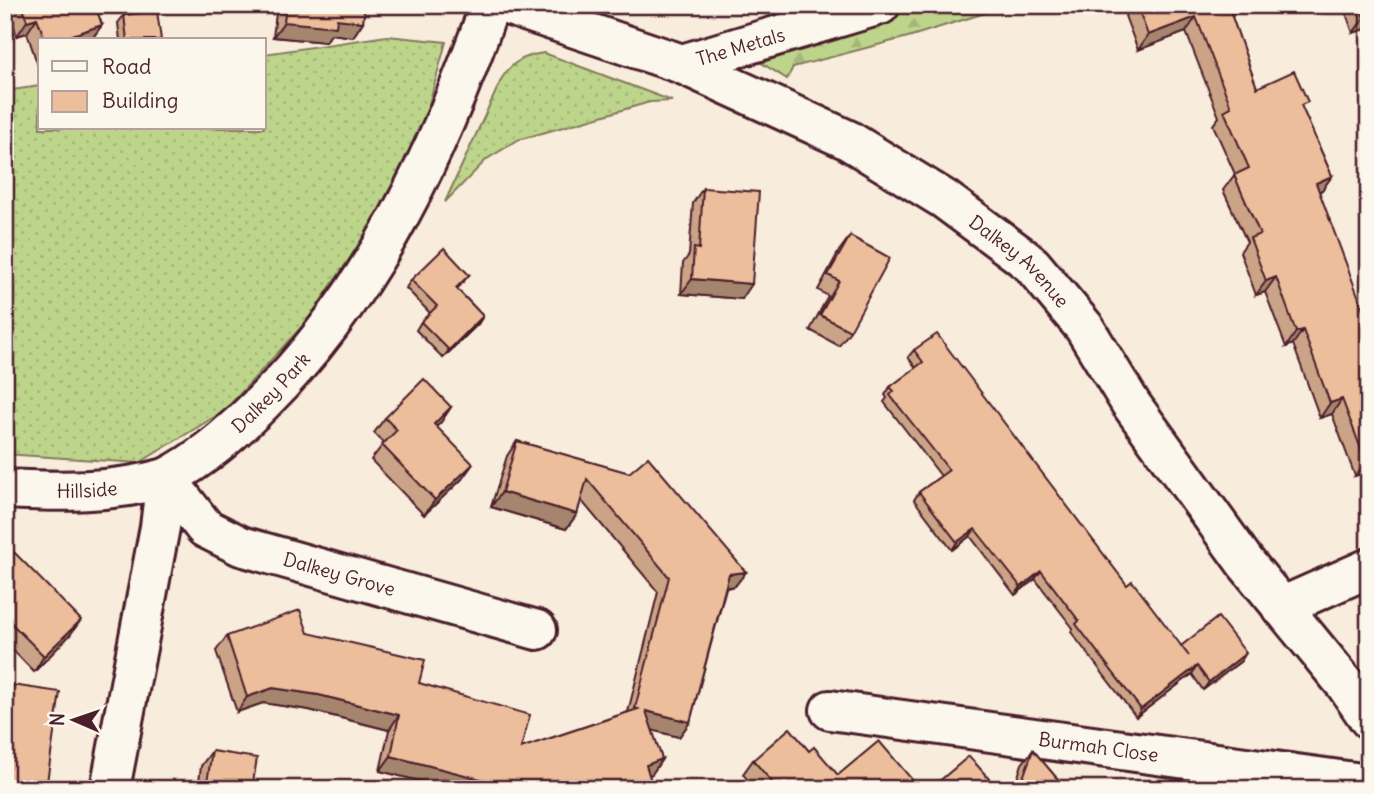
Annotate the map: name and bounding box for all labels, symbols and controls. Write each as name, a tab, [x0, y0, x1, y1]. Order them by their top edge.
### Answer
street label: The Metals	[693, 22, 788, 71]
legend	[38, 38, 266, 130]
text: Road	[102, 53, 151, 80]
text: Building	[102, 87, 178, 114]
street label: Dalkey Avenue	[964, 210, 1074, 312]
street label: Dalkey Park	[226, 347, 315, 438]
street label: Hillside	[57, 476, 118, 503]
street label: Dalkey Grove	[281, 547, 398, 601]
north arrow	[38, 686, 108, 756]
text: N	[45, 712, 69, 726]
street label: Burmah Close	[1037, 727, 1160, 767]

